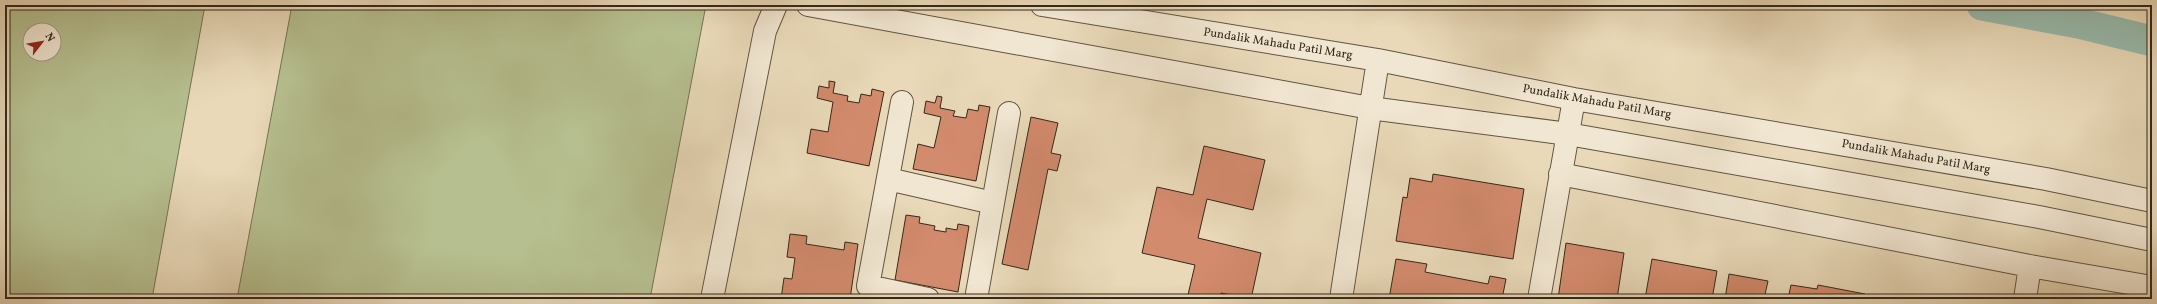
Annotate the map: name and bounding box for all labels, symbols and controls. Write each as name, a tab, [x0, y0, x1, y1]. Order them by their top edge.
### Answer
north arrow	[22, 22, 62, 62]
street label: Pundalik Mahadu Patil Marg	[1202, 24, 1354, 64]
text: N	[41, 30, 58, 45]
street label: Pundalik Mahadu Patil Marg	[1521, 81, 1673, 123]
street label: Pundalik Mahadu Patil Marg	[1840, 136, 1992, 178]

